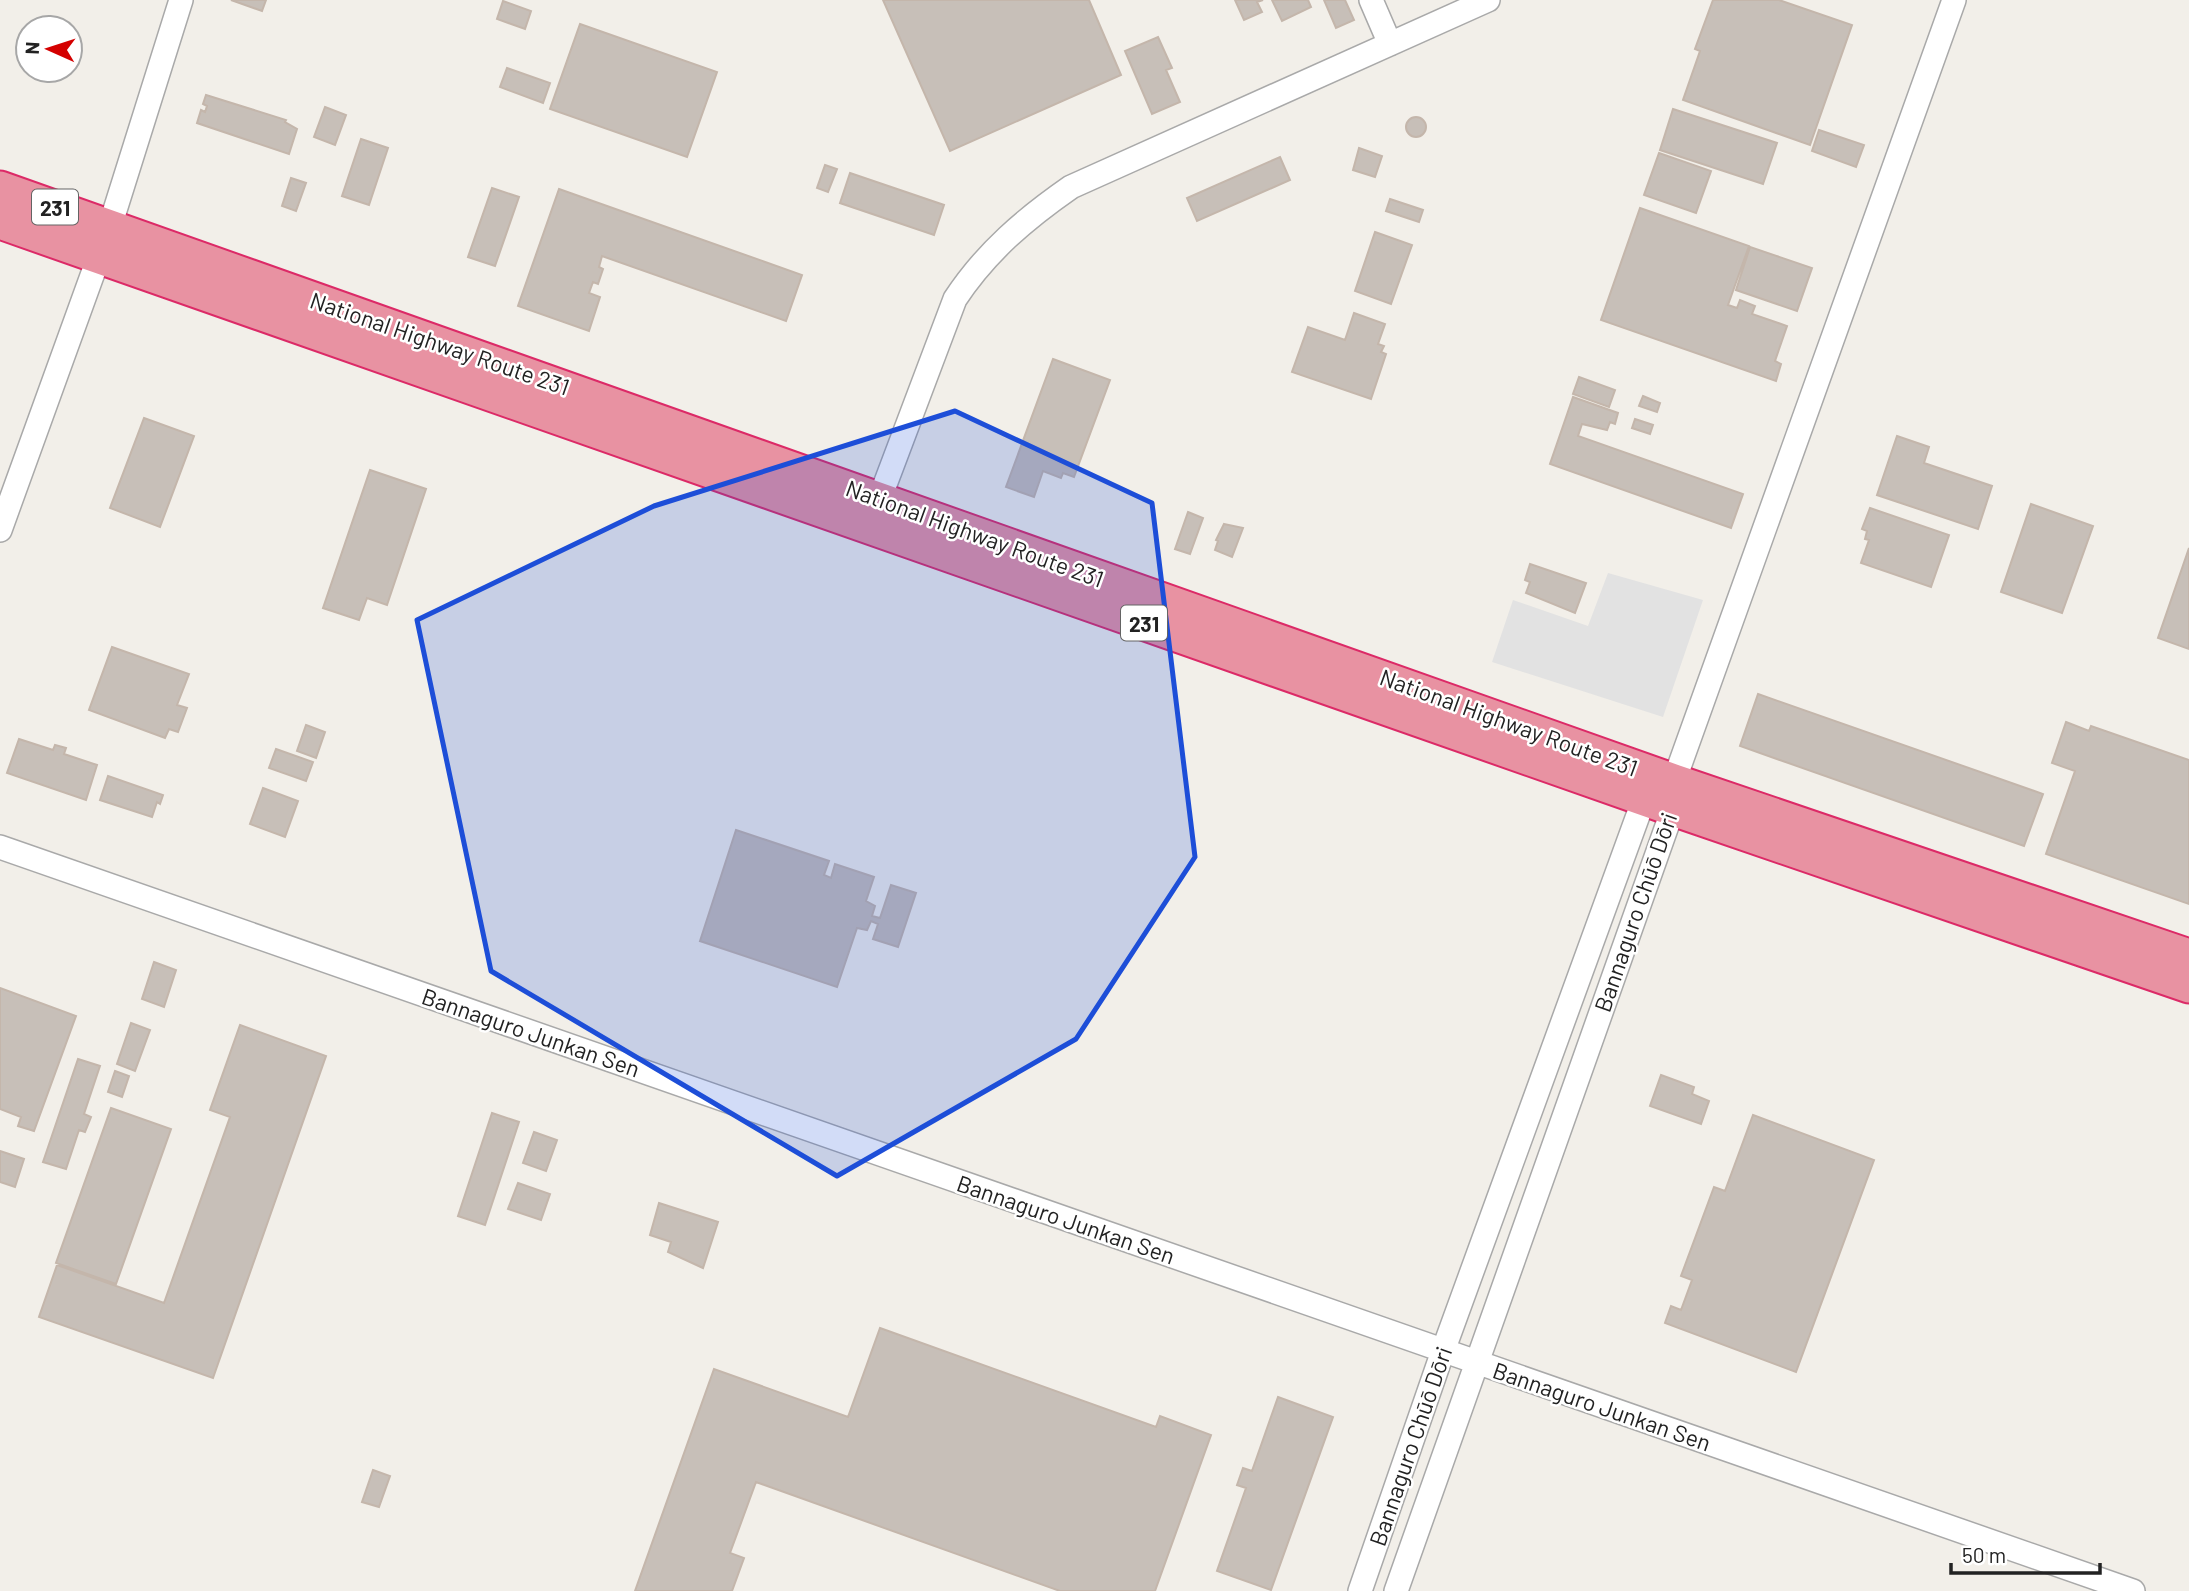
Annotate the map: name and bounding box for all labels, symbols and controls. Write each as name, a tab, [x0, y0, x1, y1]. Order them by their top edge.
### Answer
north arrow	[14, 14, 84, 84]
text: N	[20, 41, 43, 55]
road number: 231	[32, 190, 78, 224]
street label: National Highway Route 231	[307, 285, 573, 401]
street label: National Highway Route 231	[842, 473, 1108, 593]
road number: 231	[1121, 606, 1167, 640]
street label: National Highway Route 231	[1376, 662, 1642, 782]
street label: Bannaguro Chūō Dōri	[1588, 809, 1682, 1015]
street label: Bannaguro Junkan Sen	[418, 982, 644, 1082]
street label: Bannaguro Junkan Sen	[953, 1169, 1179, 1269]
street label: Bannaguro Chūō Dōri	[1363, 1343, 1457, 1549]
street label: Bannaguro Junkan Sen	[1489, 1356, 1715, 1456]
scale bar	[1951, 1532, 2100, 1576]
text: 50 m	[1962, 1542, 2006, 1567]

